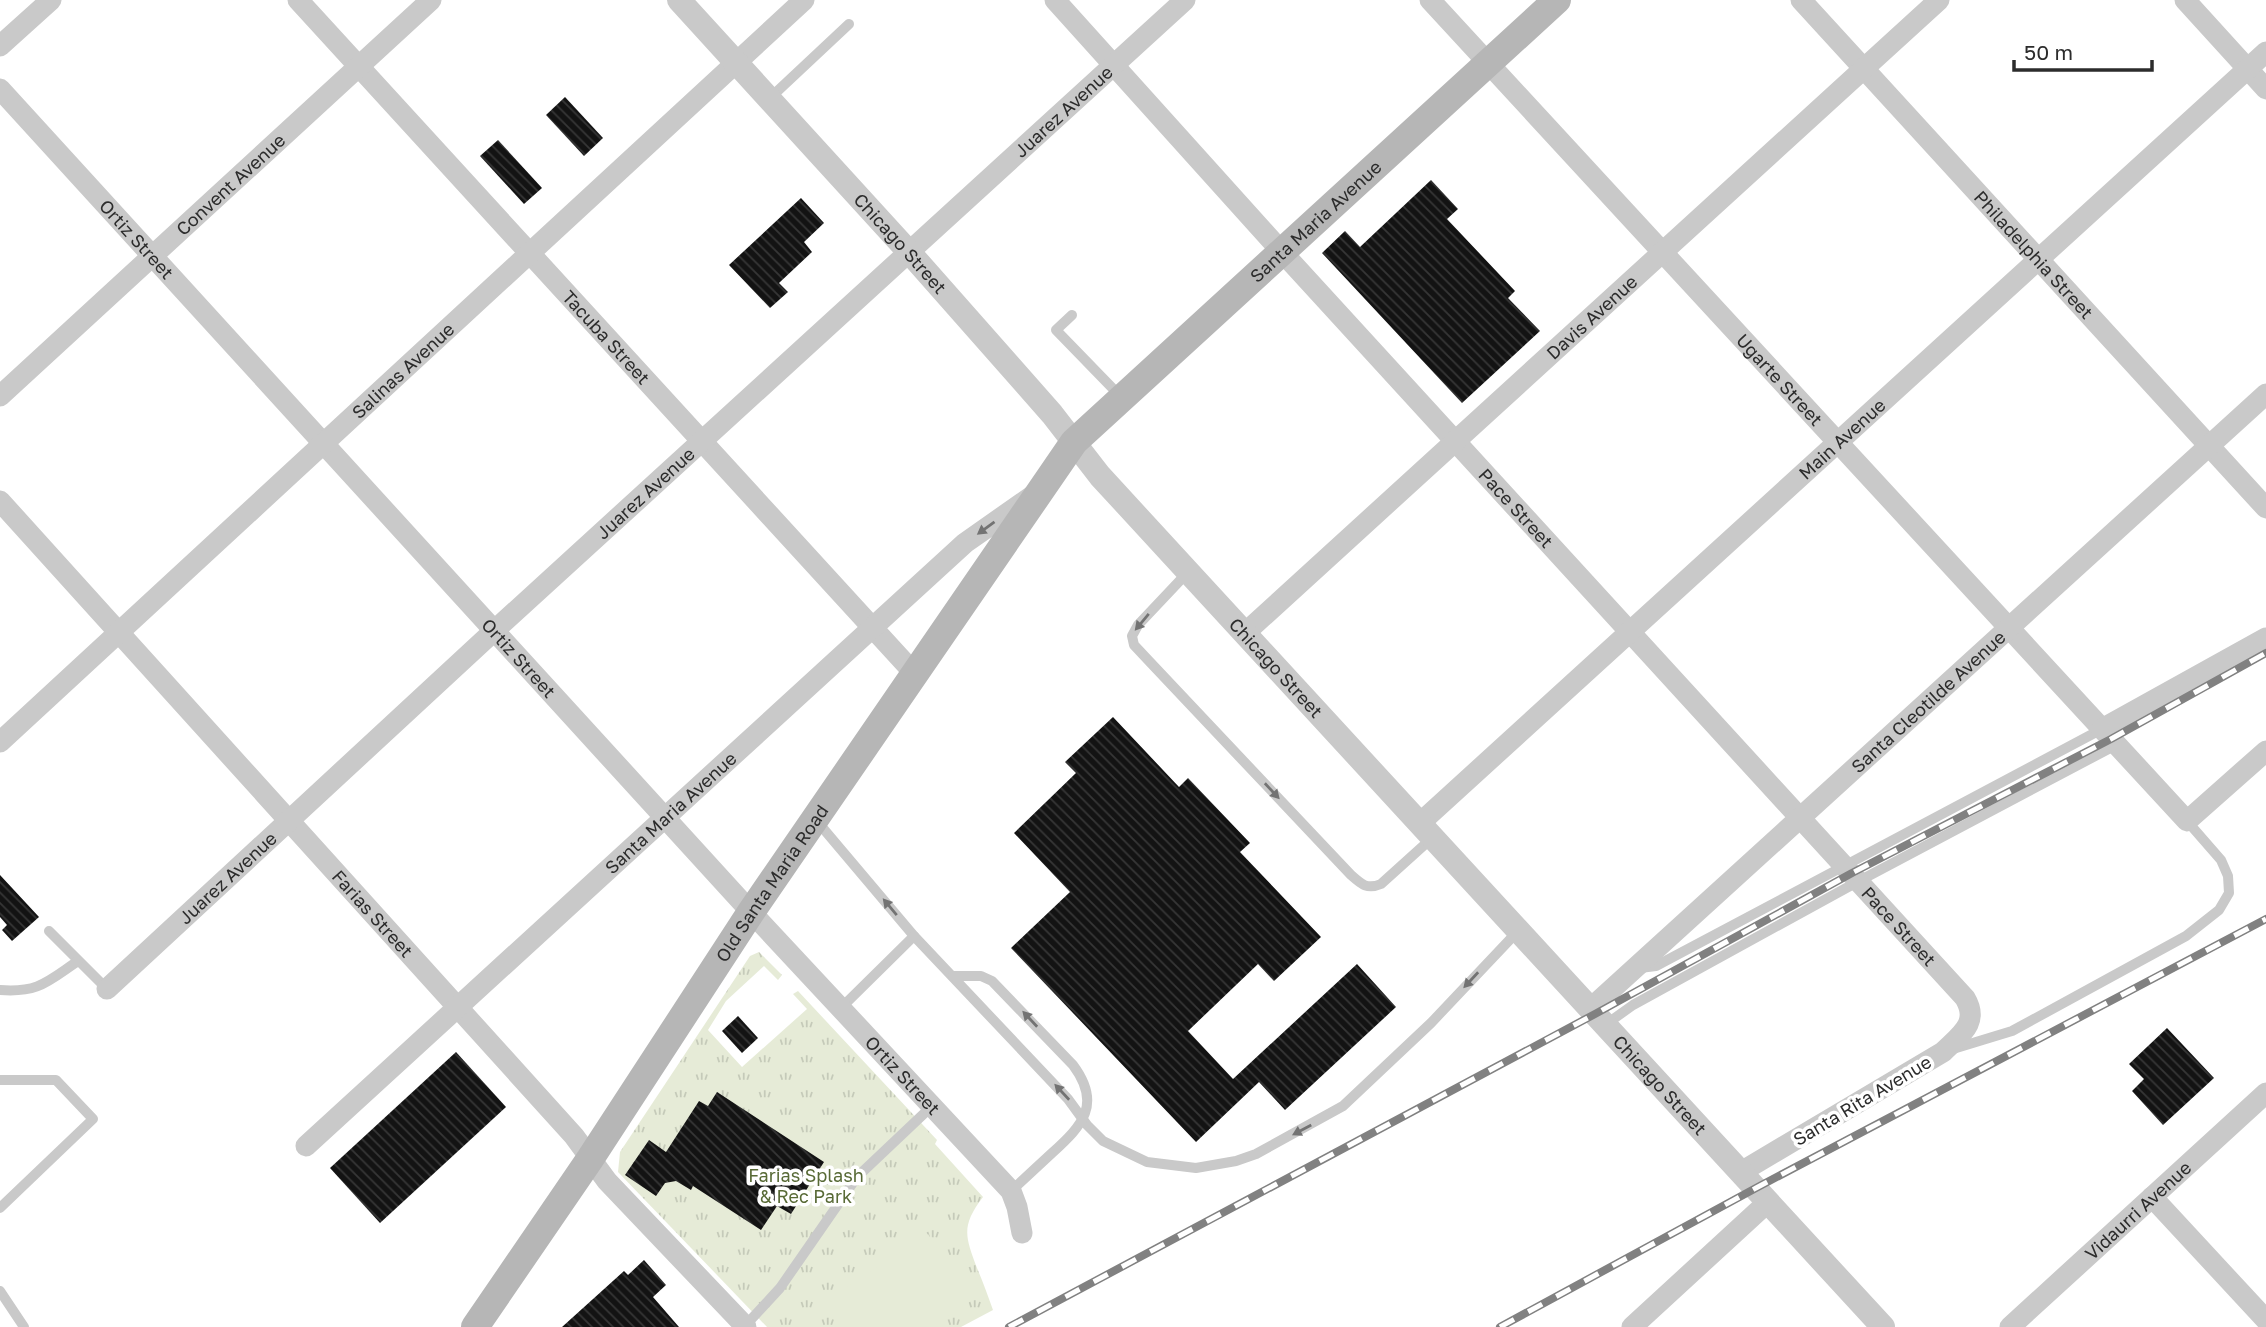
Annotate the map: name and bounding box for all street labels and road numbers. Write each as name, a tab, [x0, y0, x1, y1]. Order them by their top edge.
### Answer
street label: Juarez Avenue	[1009, 61, 1117, 162]
street label: Convent Avenue	[171, 129, 290, 240]
street label: Santa Maria Avenue	[1245, 155, 1386, 287]
street label: Philadelphia Street	[1970, 186, 2098, 323]
street label: Chicago Street	[850, 188, 951, 298]
street label: Ortiz Street	[95, 195, 179, 283]
street label: Davis Avenue	[1542, 270, 1641, 364]
street label: Tacuba Street	[558, 286, 655, 389]
street label: Salinas Avenue	[347, 318, 458, 423]
street label: Ugarte Street	[1732, 329, 1828, 430]
street label: Main Avenue	[1794, 394, 1890, 484]
street label: Juarez Avenue	[591, 442, 699, 543]
street label: Pace Street	[1474, 464, 1558, 552]
street label: Chicago Street	[1225, 613, 1328, 722]
street label: Ortiz Street	[477, 614, 561, 702]
street label: Santa Cleotilde Avenue	[1846, 626, 2010, 777]
street label: Santa Maria Avenue	[600, 747, 741, 878]
street label: Old Santa Maria Road	[711, 800, 833, 966]
street label: Juarez Avenue	[174, 827, 281, 928]
street label: Farias Street	[328, 865, 418, 962]
street label: Pace Street	[1857, 882, 1941, 970]
street label: Chicago Street	[1609, 1030, 1712, 1139]
street label: Ortiz Street	[861, 1031, 945, 1119]
street label: Santa Rita Avenue	[1789, 1050, 1935, 1150]
street label: Vidaurri Avenue	[2080, 1156, 2195, 1264]

